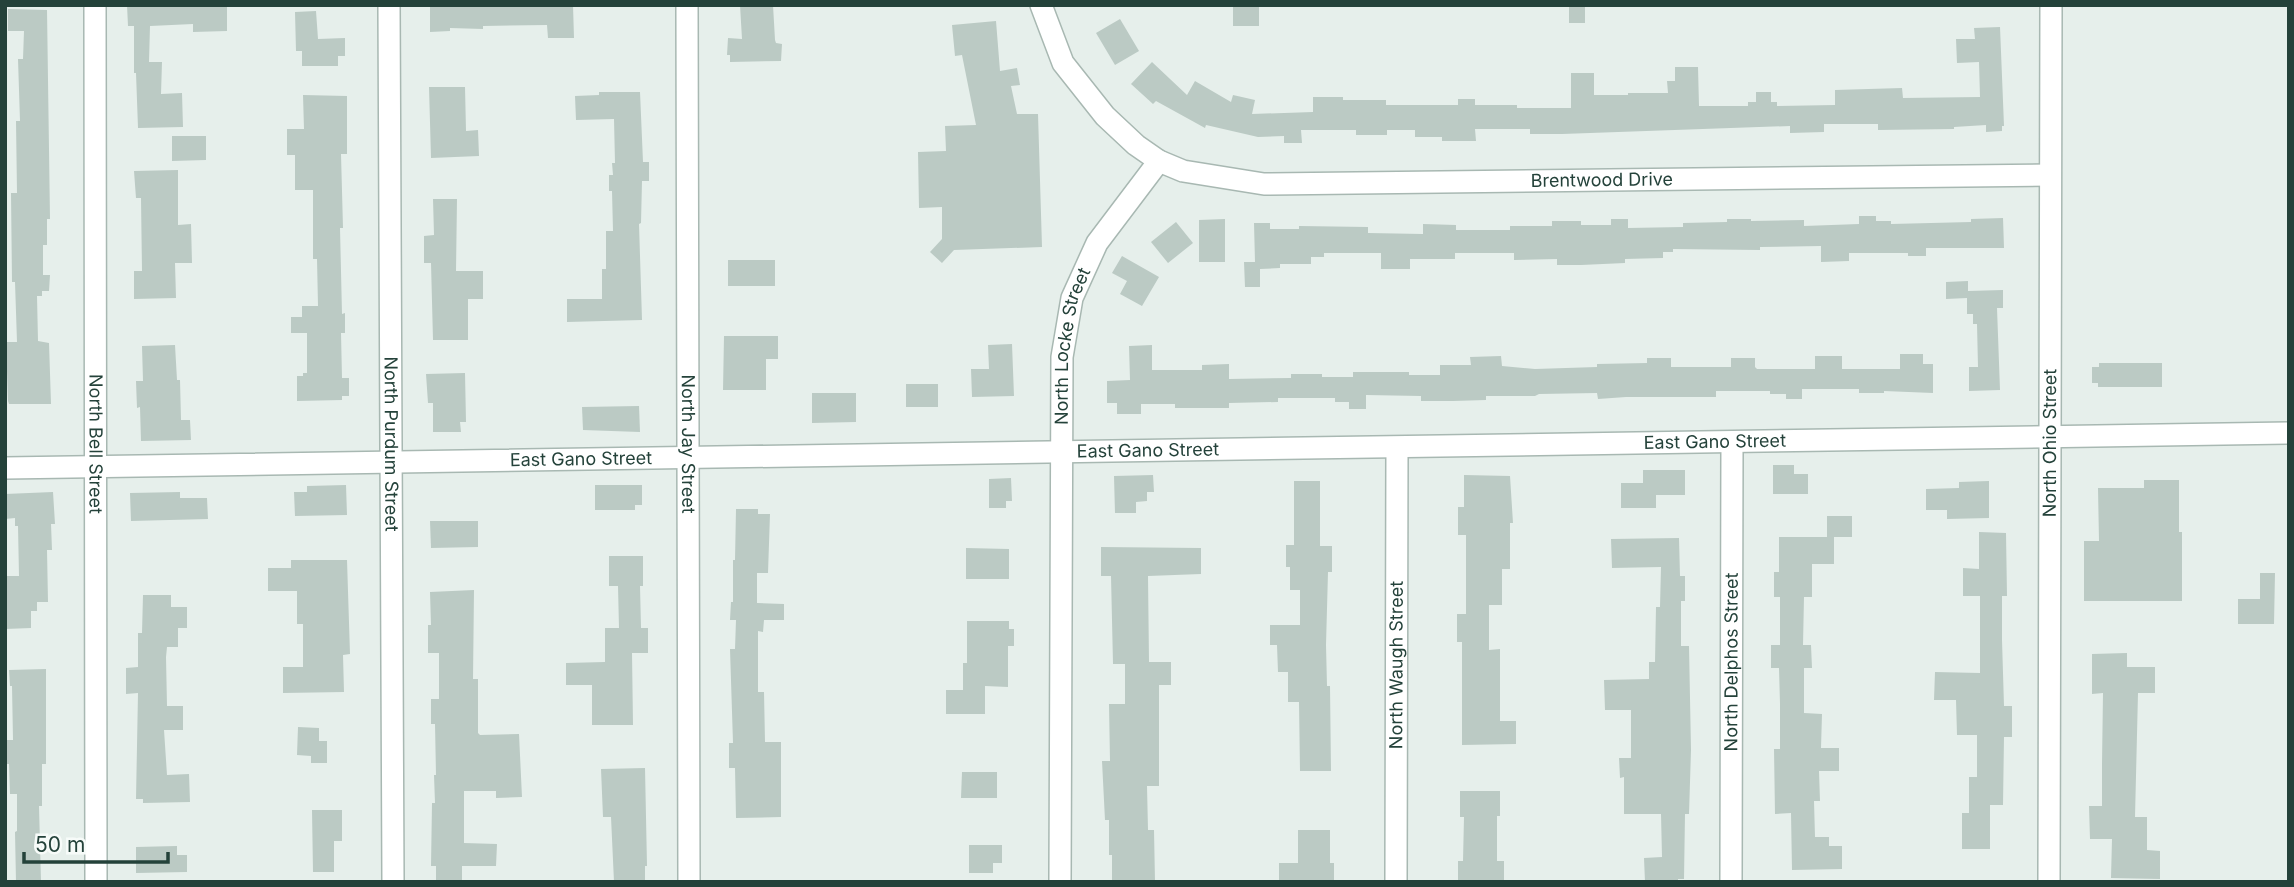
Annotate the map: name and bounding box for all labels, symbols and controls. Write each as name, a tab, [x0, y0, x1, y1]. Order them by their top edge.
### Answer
street label: Brentwood Drive	[1531, 168, 1673, 191]
street label: North Locke Street	[1050, 264, 1094, 425]
street label: North Purdum Street	[381, 356, 402, 532]
street label: North Ohio Street	[2039, 369, 2060, 517]
street label: North Bell Street	[85, 374, 107, 514]
street label: North Jay Street	[678, 374, 699, 514]
street label: East Gano Street	[1643, 430, 1786, 453]
street label: East Gano Street	[1077, 438, 1219, 462]
street label: East Gano Street	[510, 447, 652, 470]
street label: North Delphos Street	[1720, 572, 1742, 751]
street label: North Waugh Street	[1385, 581, 1407, 749]
scale bar	[24, 820, 168, 864]
text: 50 m	[35, 832, 85, 857]

